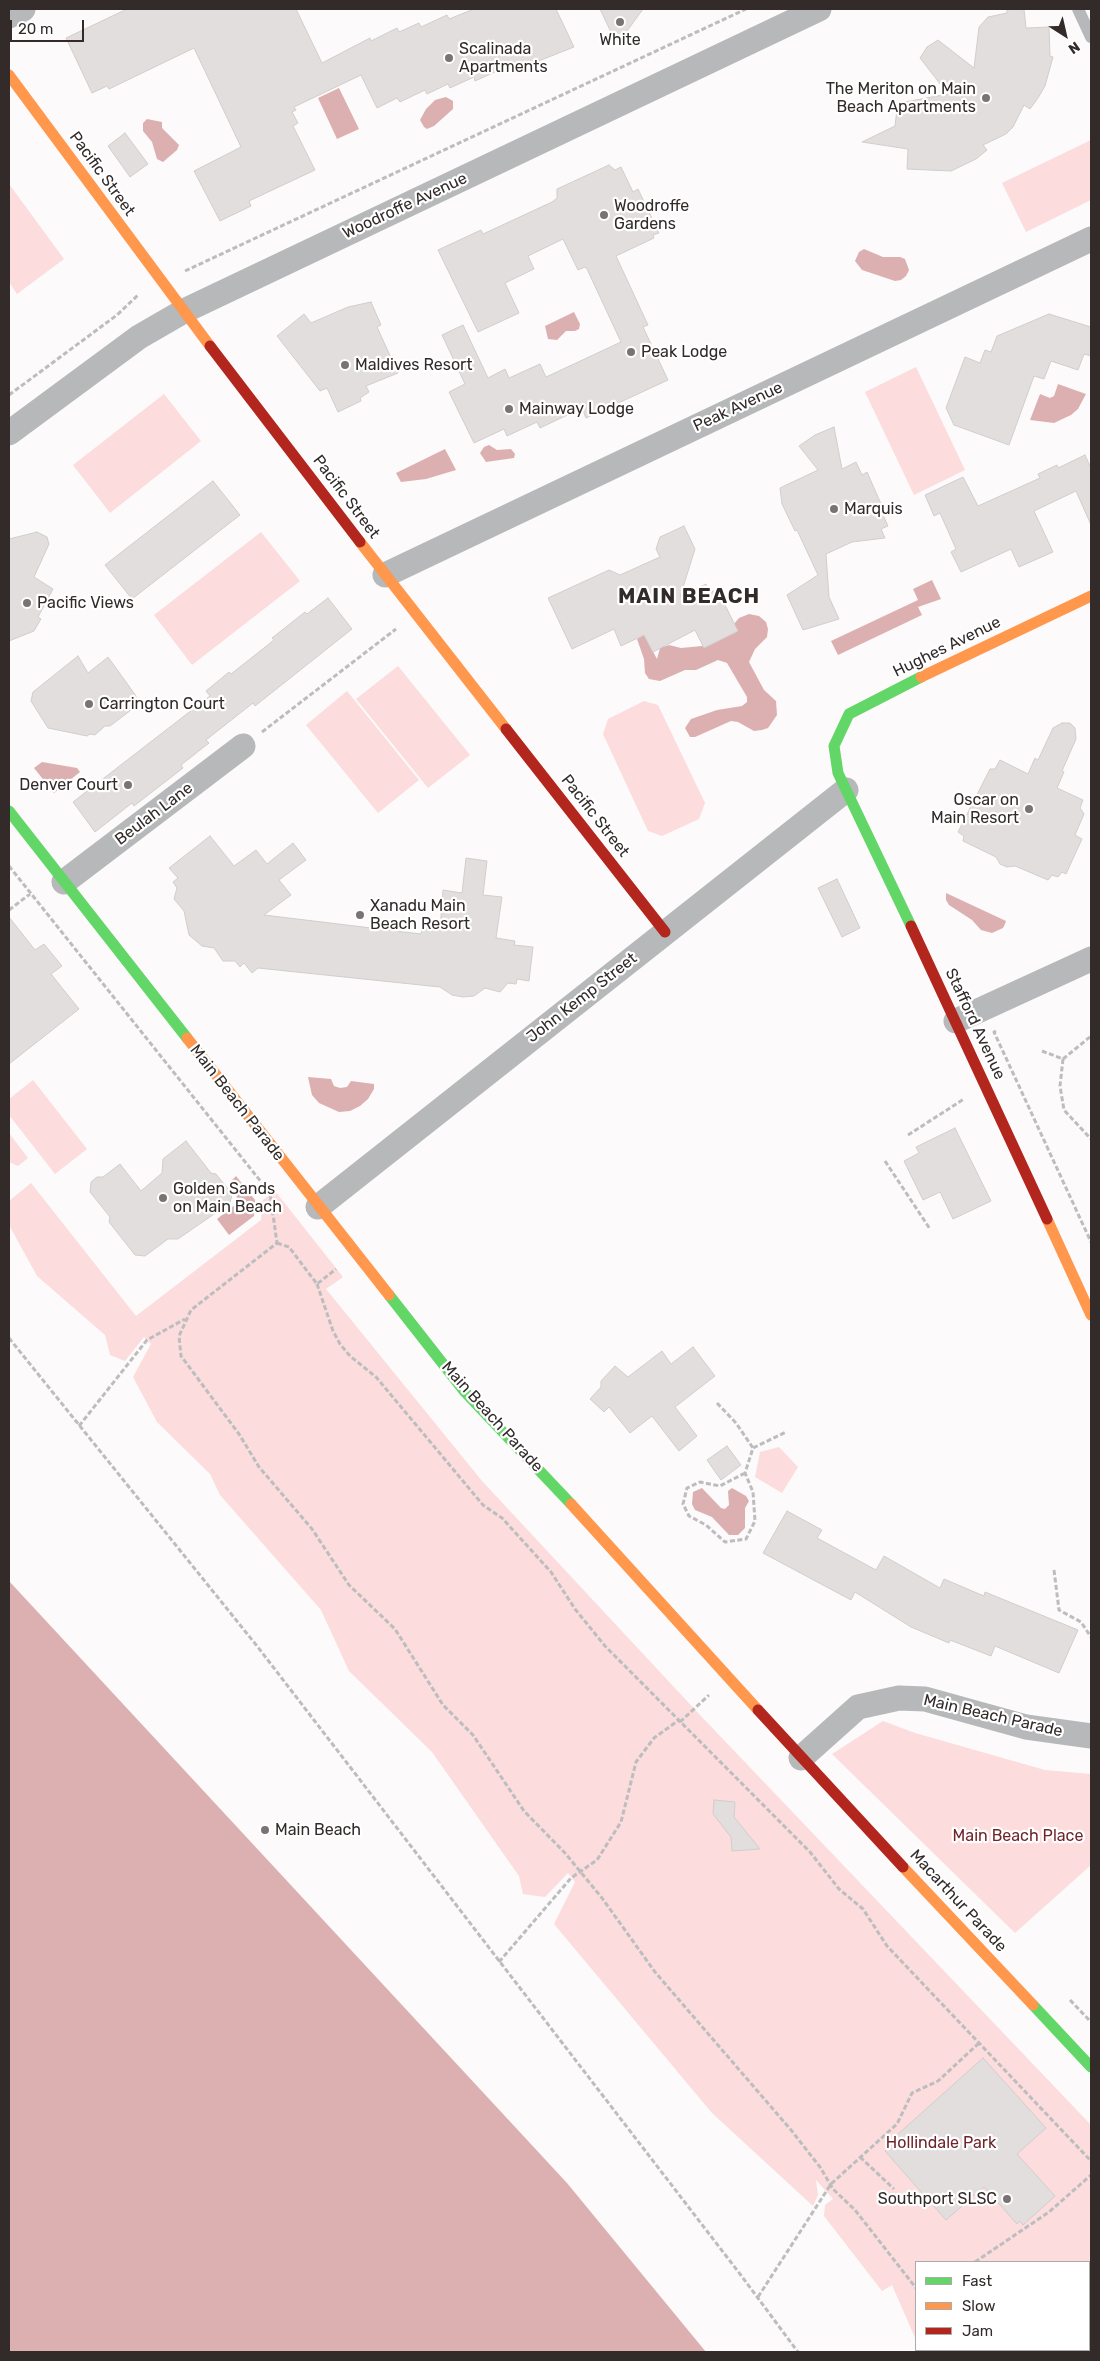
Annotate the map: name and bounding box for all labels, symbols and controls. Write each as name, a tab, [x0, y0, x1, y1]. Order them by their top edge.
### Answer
scale bar	[12, 10, 86, 42]
north arrow	[1040, 10, 1090, 60]
marker: White	[614, 16, 626, 28]
text: 20 m	[18, 20, 53, 38]
place label: White	[599, 30, 641, 50]
text: N	[1065, 38, 1083, 58]
place label: Scalinada Apartments	[459, 39, 548, 77]
marker: Scalinada Apartments	[443, 52, 455, 64]
place label: The Meriton on Main Beach Apartments	[826, 79, 976, 117]
marker: The Meriton on Main Beach Apartments	[980, 92, 992, 104]
street label: Pacific Street	[65, 128, 139, 220]
street label: Woodroffe Avenue	[340, 169, 470, 243]
place label: Woodroffe Gardens	[614, 196, 689, 234]
marker: Woodroffe Gardens	[598, 209, 610, 221]
place label: Peak Lodge	[641, 342, 727, 362]
marker: Peak Lodge	[625, 346, 637, 358]
place label: Maldives Resort	[355, 355, 472, 375]
marker: Maldives Resort	[339, 359, 351, 371]
street label: Peak Avenue	[690, 378, 786, 436]
place label: Mainway Lodge	[519, 399, 634, 419]
marker: Mainway Lodge	[503, 403, 515, 415]
street label: Pacific Street	[308, 452, 384, 542]
place label: Marquis	[844, 499, 903, 519]
marker: Marquis	[828, 503, 840, 515]
district label: MAIN BEACH	[617, 584, 761, 610]
place label: Pacific Views	[37, 593, 134, 613]
marker: Pacific Views	[21, 597, 33, 609]
street label: Hughes Avenue	[890, 613, 1004, 681]
place label: Carrington Court	[99, 694, 225, 714]
marker: Carrington Court	[83, 698, 95, 710]
street label: Pacific Street	[557, 771, 633, 861]
place label: Denver Court	[19, 775, 118, 795]
street label: Beulah Lane	[111, 779, 197, 849]
marker: Denver Court	[122, 779, 134, 791]
place label: Oscar on Main Resort	[931, 790, 1019, 828]
marker: Oscar on Main Resort	[1023, 803, 1035, 815]
place label: Xanadu Main Beach Resort	[370, 896, 470, 934]
marker: Xanadu Main Beach Resort	[354, 909, 366, 921]
street label: John Kemp Street	[523, 949, 641, 1047]
street label: Stafford Avenue	[941, 965, 1009, 1083]
street label: Main Beach Parade	[186, 1041, 288, 1165]
place label: Golden Sands on Main Beach	[173, 1179, 282, 1217]
marker: Golden Sands on Main Beach	[157, 1192, 169, 1204]
street label: Main Beach Parade	[437, 1358, 547, 1476]
street label: Main Beach Parade	[922, 1691, 1064, 1741]
place label: Main Beach	[275, 1820, 361, 1840]
marker: Main Beach	[259, 1824, 271, 1836]
park label: Main Beach Place	[953, 1826, 1083, 1846]
street label: Macarthur Parade	[906, 1846, 1010, 1956]
park label: Hollindale Park	[886, 2133, 996, 2153]
place label: Southport SLSC	[878, 2189, 997, 2209]
marker: Southport SLSC	[1001, 2193, 1013, 2205]
legend	[915, 2261, 1090, 2351]
text: Fast	[962, 2272, 992, 2290]
text: Slow	[962, 2297, 995, 2315]
text: Jam	[962, 2322, 993, 2340]

